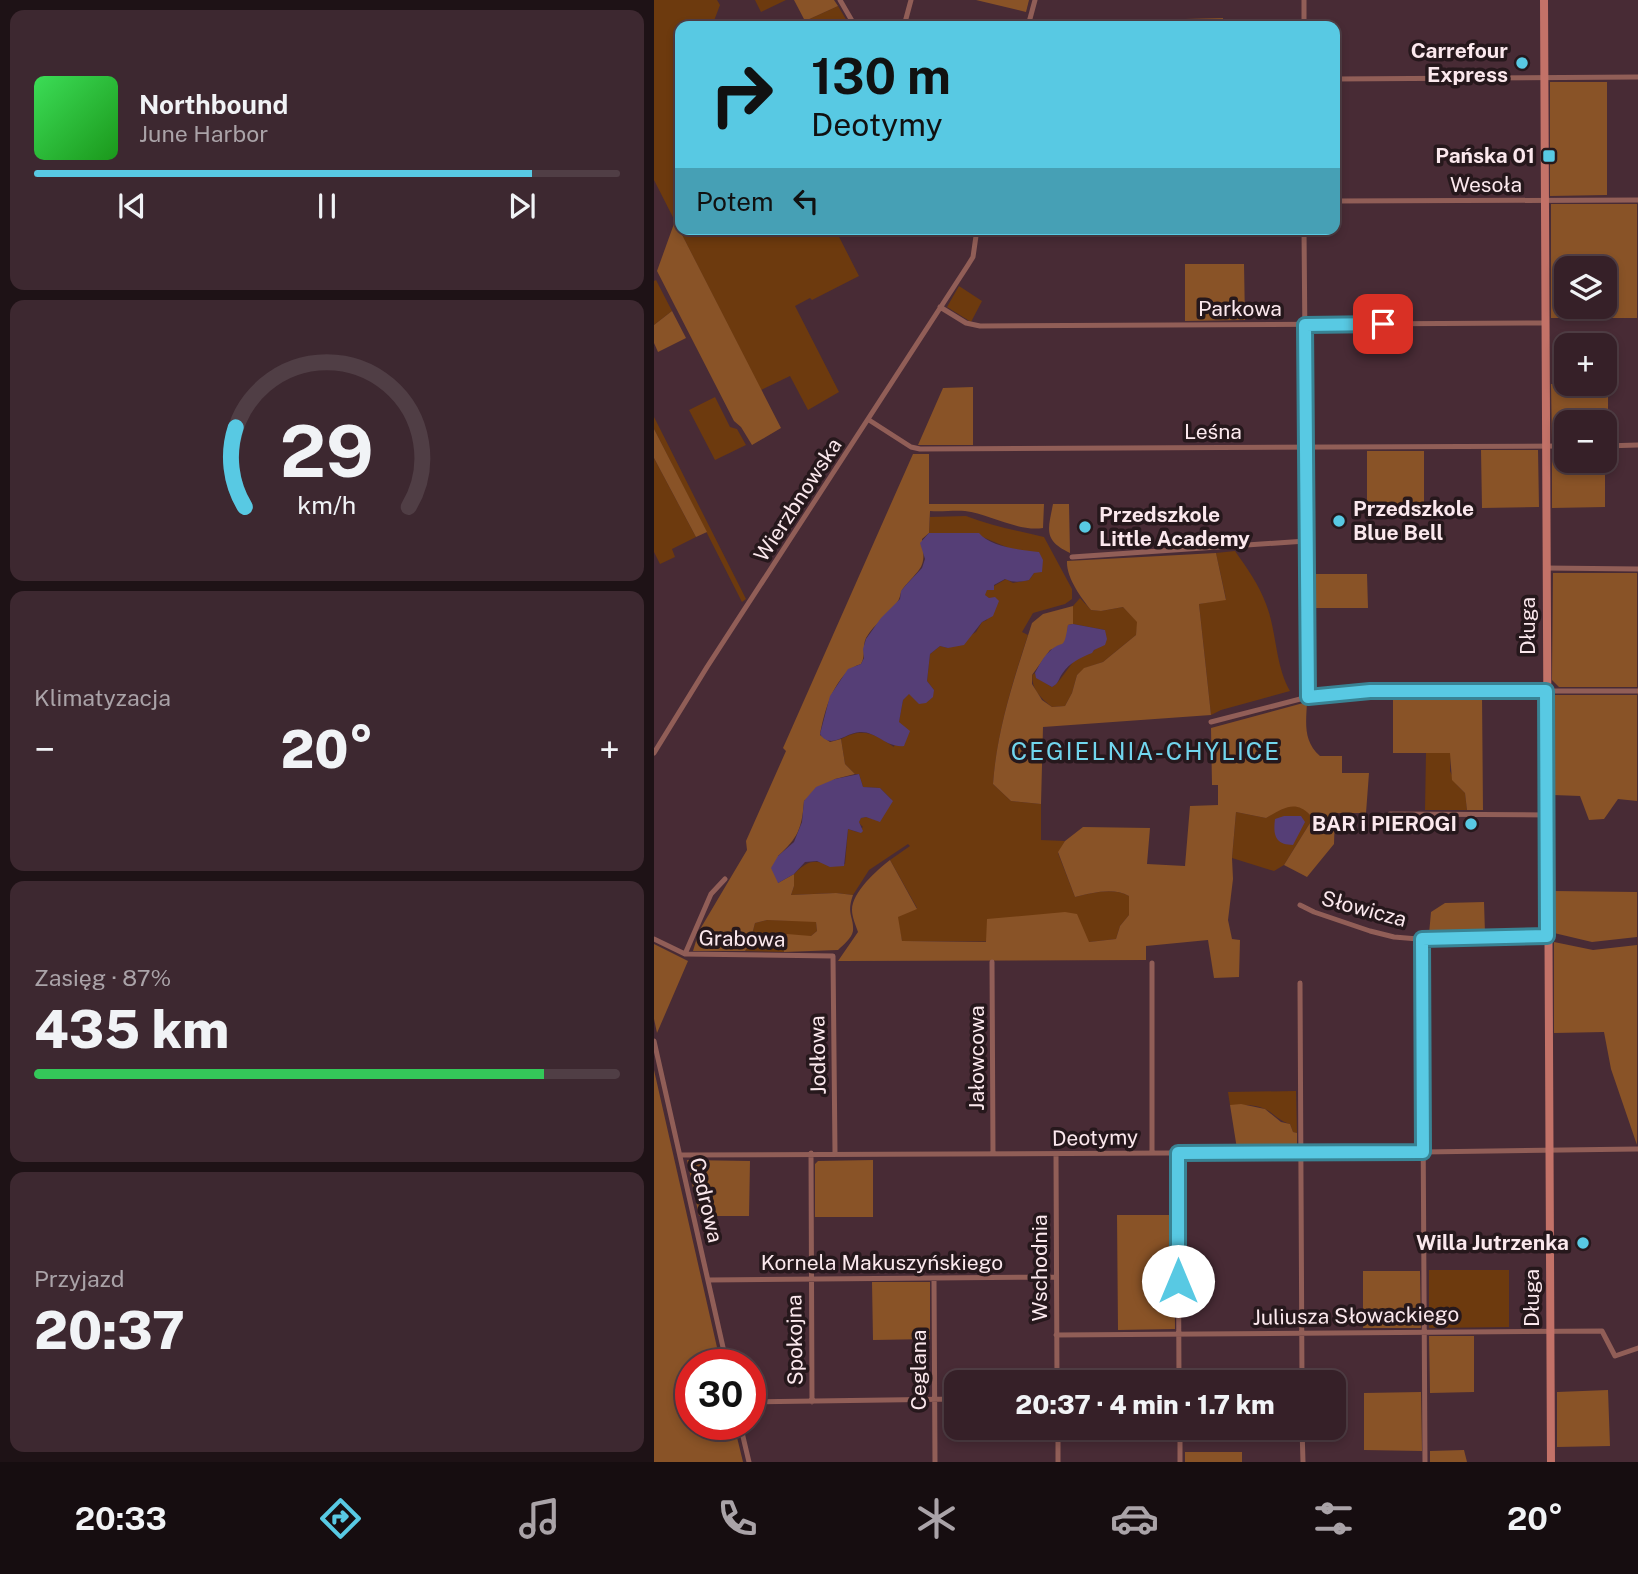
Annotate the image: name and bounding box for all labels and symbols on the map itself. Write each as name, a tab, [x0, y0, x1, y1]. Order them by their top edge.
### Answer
place label: Carrefour Express	[1411, 38, 1508, 87]
marker: Carrefour Express	[1514, 55, 1530, 71]
place label: Pańska 01	[1435, 143, 1535, 168]
marker: Pańska 01	[1541, 148, 1557, 164]
street label: Wesoła	[1450, 172, 1522, 197]
pin	[1353, 294, 1413, 354]
street label: Parkowa	[1198, 296, 1282, 321]
street label: Leśna	[1184, 419, 1242, 444]
street label: Wierzbnowska	[748, 433, 847, 566]
place label: Przedszkole Blue Bell	[1353, 496, 1474, 545]
place label: Przedszkole Little Academy	[1099, 502, 1250, 551]
marker: Przedszkole Blue Bell	[1331, 513, 1347, 529]
marker: Przedszkole Little Academy	[1077, 519, 1093, 535]
street label: Długa	[1515, 597, 1540, 655]
district label: CEGIELNIA-CHYLICE	[1011, 737, 1281, 765]
place label: BAR i PIEROGI	[1312, 811, 1457, 836]
marker: BAR i PIEROGI	[1463, 816, 1479, 832]
street label: Słowicza	[1319, 885, 1409, 932]
street label: Grabowa	[698, 925, 786, 952]
street label: Jałowcowa	[964, 1005, 989, 1111]
street label: Jodłowa	[804, 1015, 831, 1095]
street label: Deotymy	[1052, 1124, 1138, 1151]
street label: Cedrowa	[685, 1155, 728, 1245]
street label: Wschodnia	[1027, 1215, 1052, 1322]
place label: Willa Jutrzenka	[1416, 1230, 1569, 1255]
marker: Willa Jutrzenka	[1575, 1235, 1591, 1251]
position arrow	[1141, 1244, 1215, 1318]
street label: Kornela Makuszyńskiego	[761, 1250, 1003, 1275]
street label: Długa	[1519, 1269, 1544, 1327]
street label: Spokojna	[781, 1294, 808, 1386]
street label: Juliusza Słowackiego	[1252, 1301, 1460, 1330]
street label: Ceglana	[906, 1330, 931, 1410]
speed limit sign: 30	[675, 1349, 766, 1440]

